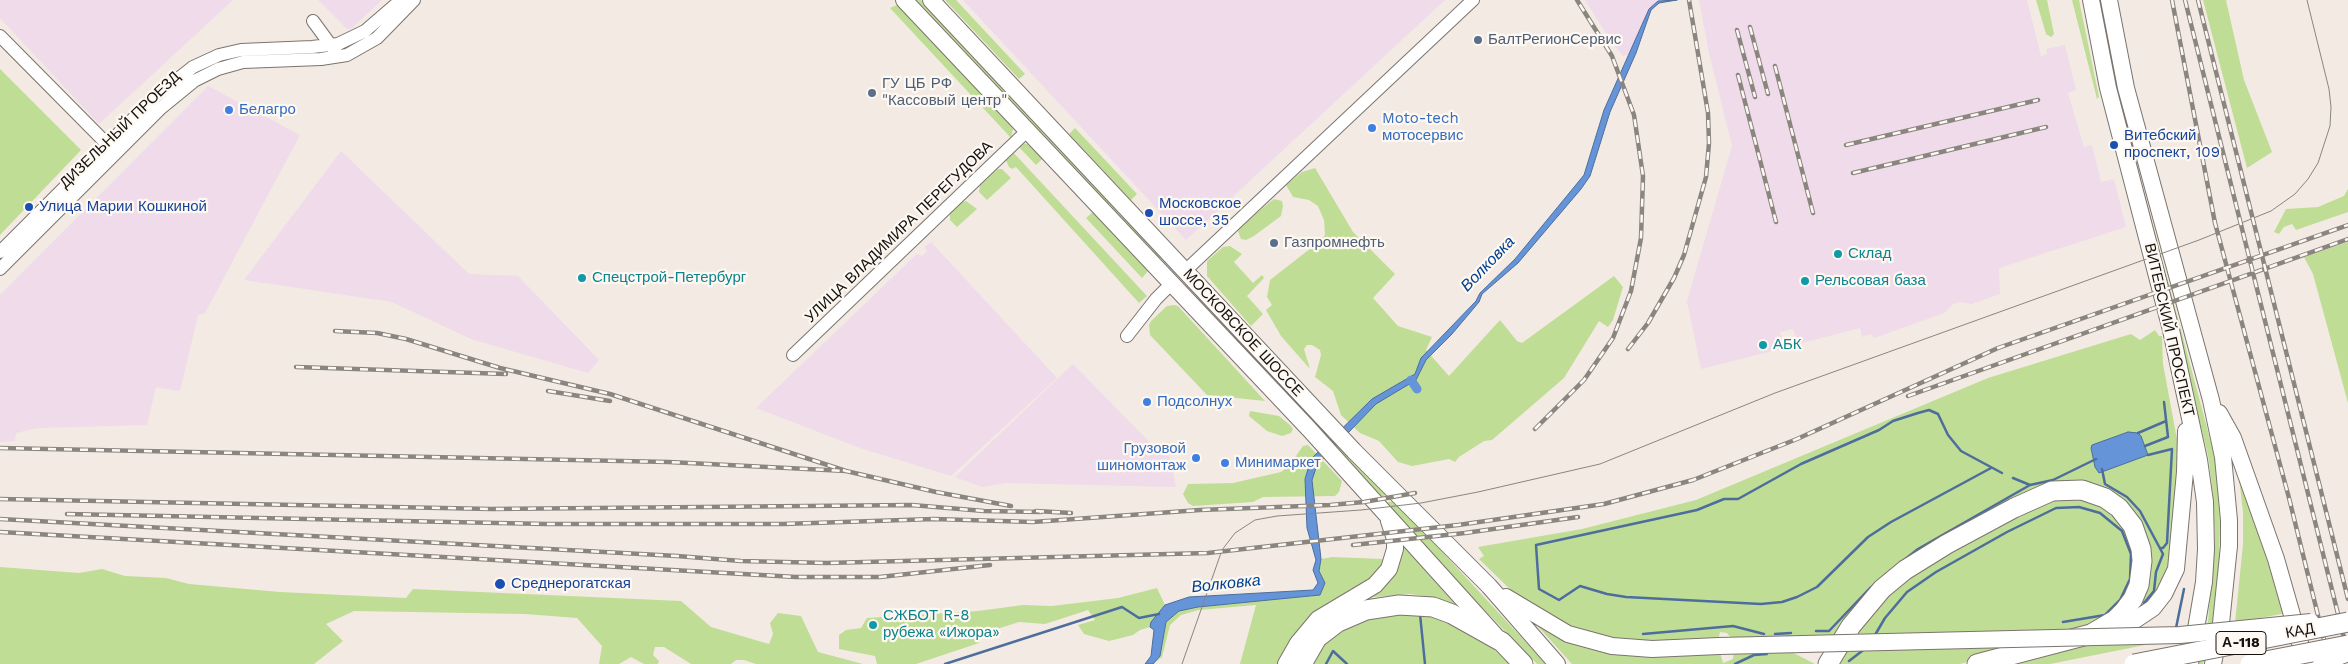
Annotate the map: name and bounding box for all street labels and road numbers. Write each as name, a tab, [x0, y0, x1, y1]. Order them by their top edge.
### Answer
street label: ДИЗЕЛЬНЫЙ ПРОЕЗД	[56, 68, 184, 192]
street label: УЛИЦА ВЛАДИМИРА ПЕРЕГУДОВА	[802, 137, 996, 327]
street label: ВИТЕБСКИЙ ПРОСПЕКТ	[2140, 241, 2198, 419]
street label: МОСКОВСКОЕ ШОССЕ	[1179, 265, 1307, 401]
street label: КАД	[2284, 619, 2316, 643]
road number: А-118	[2216, 632, 2266, 654]

